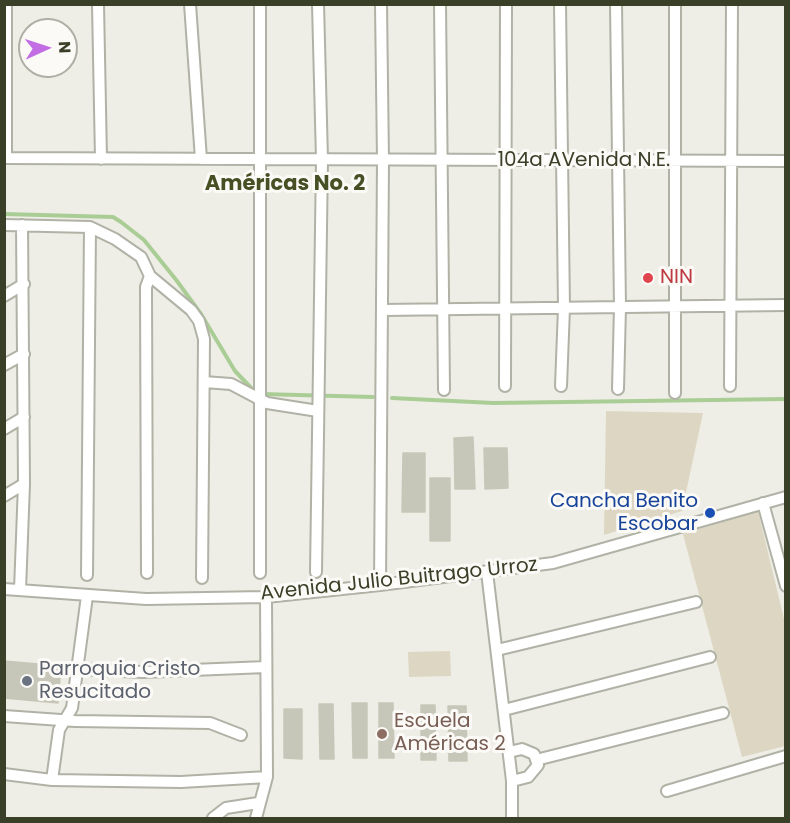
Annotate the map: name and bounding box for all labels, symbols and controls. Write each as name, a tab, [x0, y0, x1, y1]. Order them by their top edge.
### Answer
north arrow	[18, 18, 78, 78]
text: N	[53, 41, 76, 54]
street label: 104a AVenida N.E.	[498, 149, 670, 173]
district label: Américas No. 2	[205, 172, 365, 198]
place label: NIN	[660, 266, 693, 290]
marker: NIN	[641, 271, 655, 285]
place label: Cancha Benito Escobar	[550, 490, 698, 537]
marker: Cancha Benito Escobar	[703, 506, 717, 520]
street label: Avenida Julio Buitrago Urroz	[259, 553, 539, 607]
place label: Parroquia Cristo Resucitado	[39, 658, 200, 705]
marker: Parroquia Cristo Resucitado	[20, 674, 34, 688]
place label: Escuela Américas 2	[394, 710, 506, 757]
marker: Escuela Américas 2	[375, 727, 389, 741]

